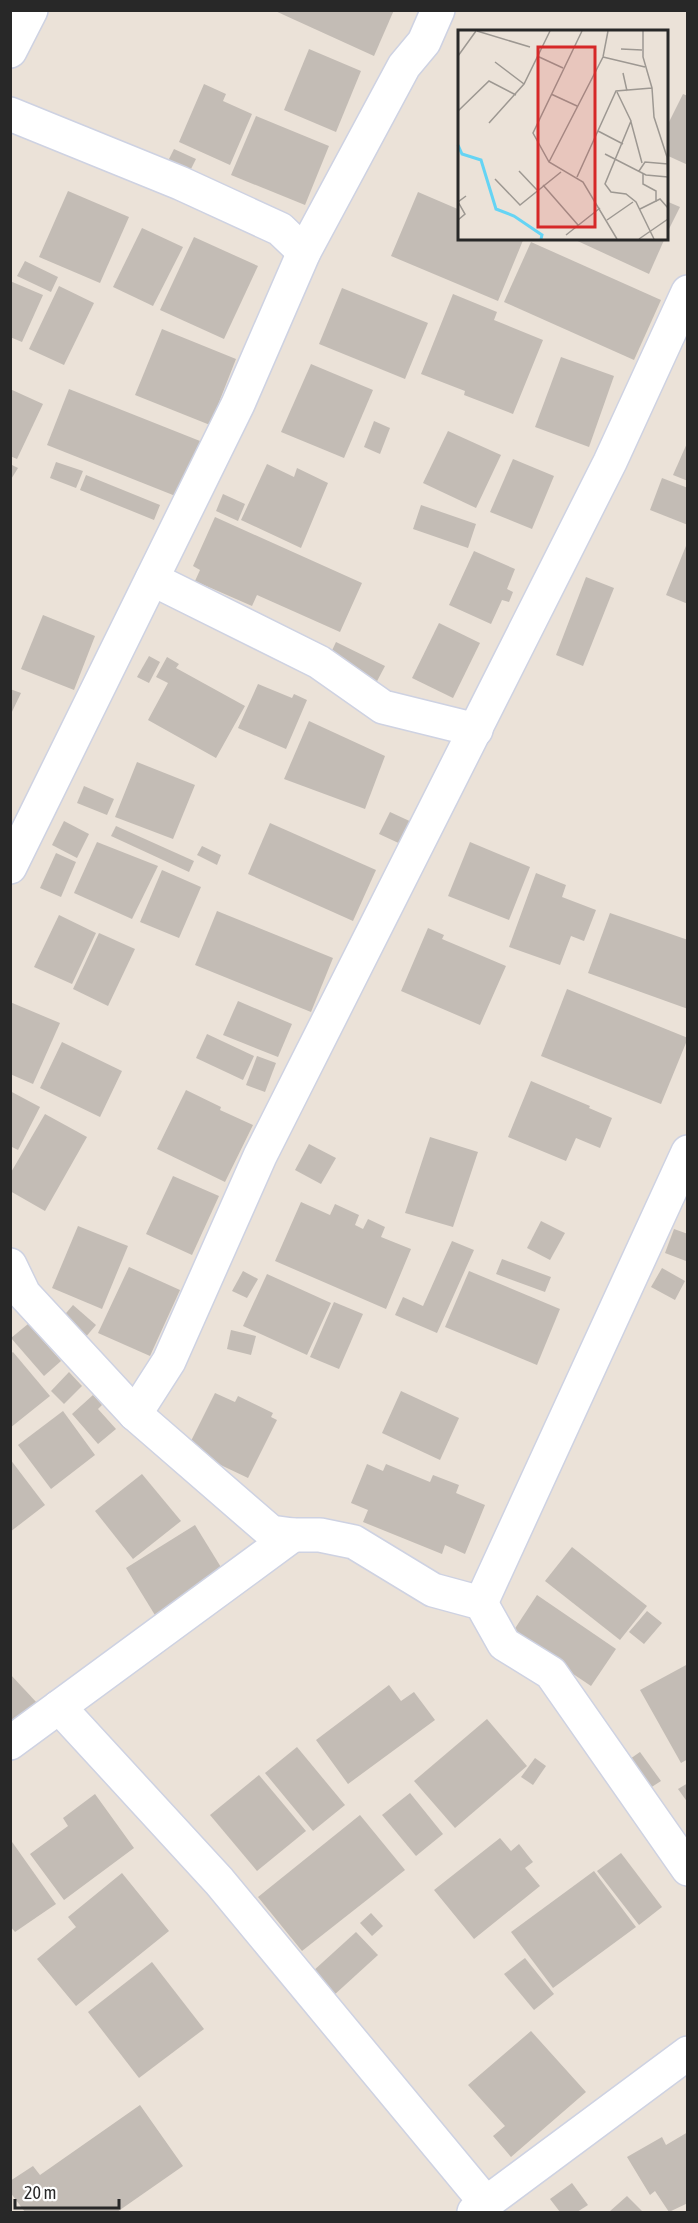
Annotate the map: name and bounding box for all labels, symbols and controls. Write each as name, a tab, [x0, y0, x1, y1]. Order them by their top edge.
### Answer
inset map	[458, 30, 668, 240]
scale bar	[15, 2172, 118, 2210]
text: 20 m	[24, 2182, 56, 2203]

